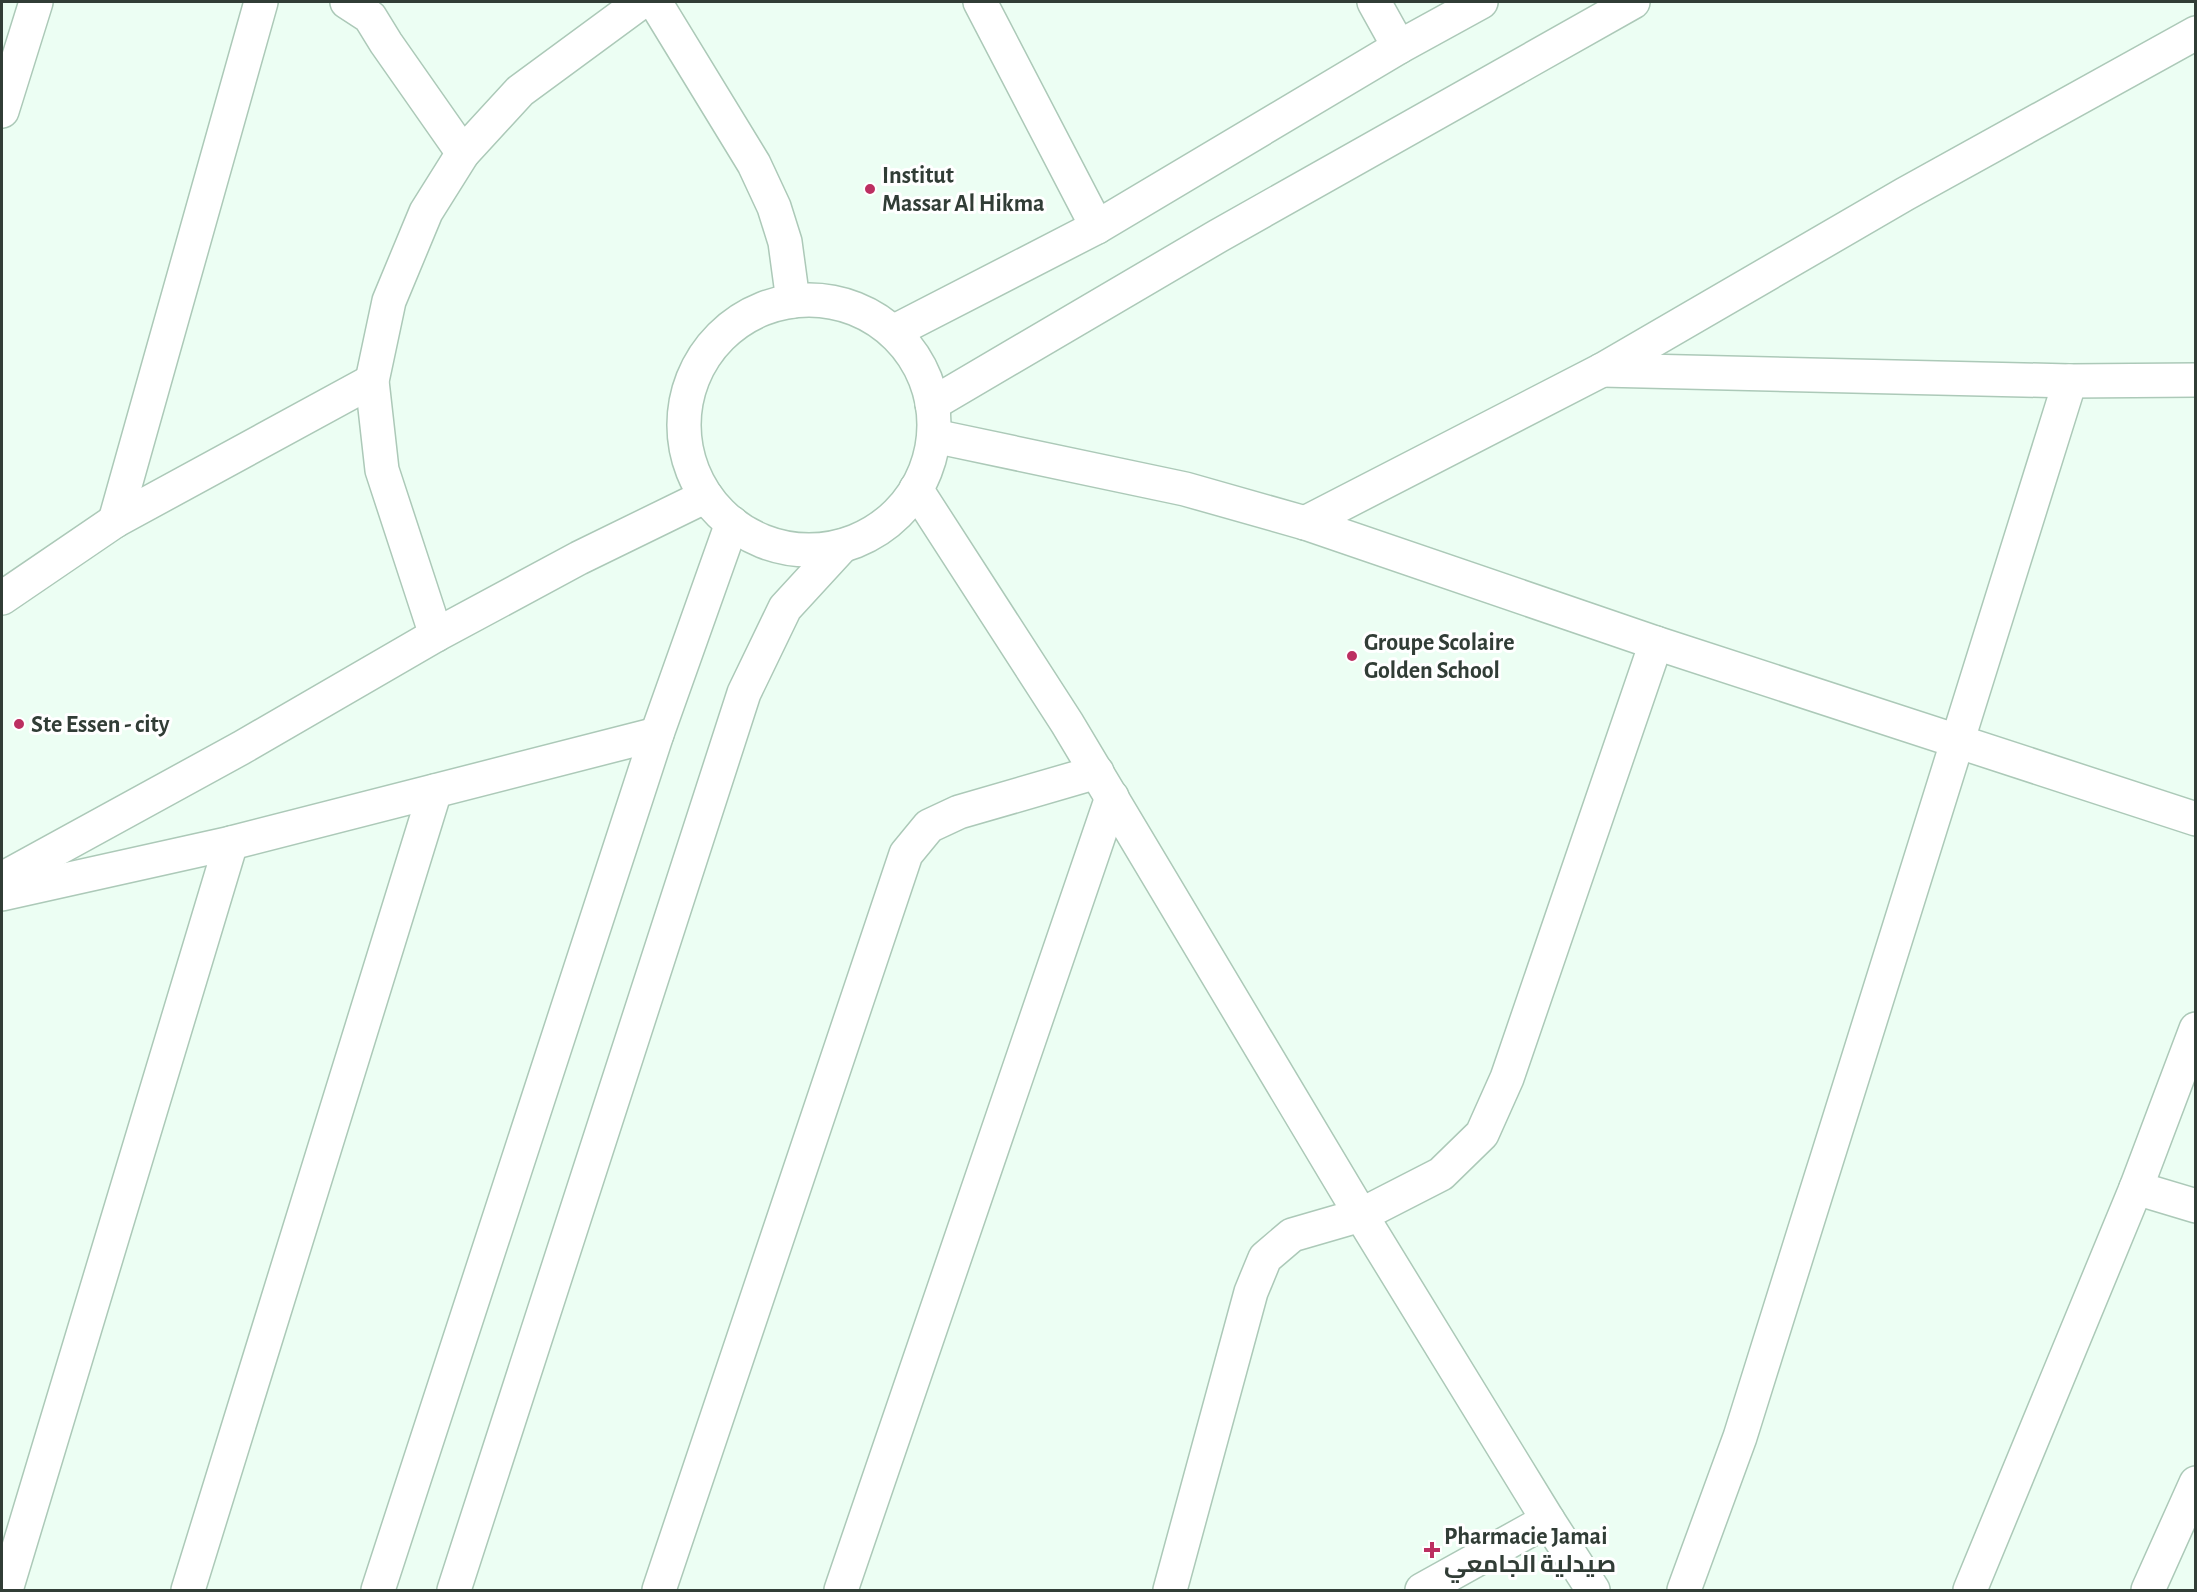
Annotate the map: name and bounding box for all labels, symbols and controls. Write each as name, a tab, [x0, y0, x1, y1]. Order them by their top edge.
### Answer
place label: Institut Massar Al Hikma	[882, 164, 1045, 216]
marker: Institut Massar Al Hikma	[863, 182, 877, 196]
place label: Groupe Scolaire Golden School	[1364, 631, 1514, 683]
marker: Groupe Scolaire Golden School	[1345, 649, 1359, 663]
place label: Ste Essen - city	[31, 713, 170, 737]
marker: Ste Essen - city	[12, 717, 26, 731]
place label: Pharmacie Jamai صيدلية الجامعي	[1444, 1525, 1616, 1583]
marker: Pharmacie Jamai صيدلية الجامعي	[1425, 1543, 1439, 1557]

